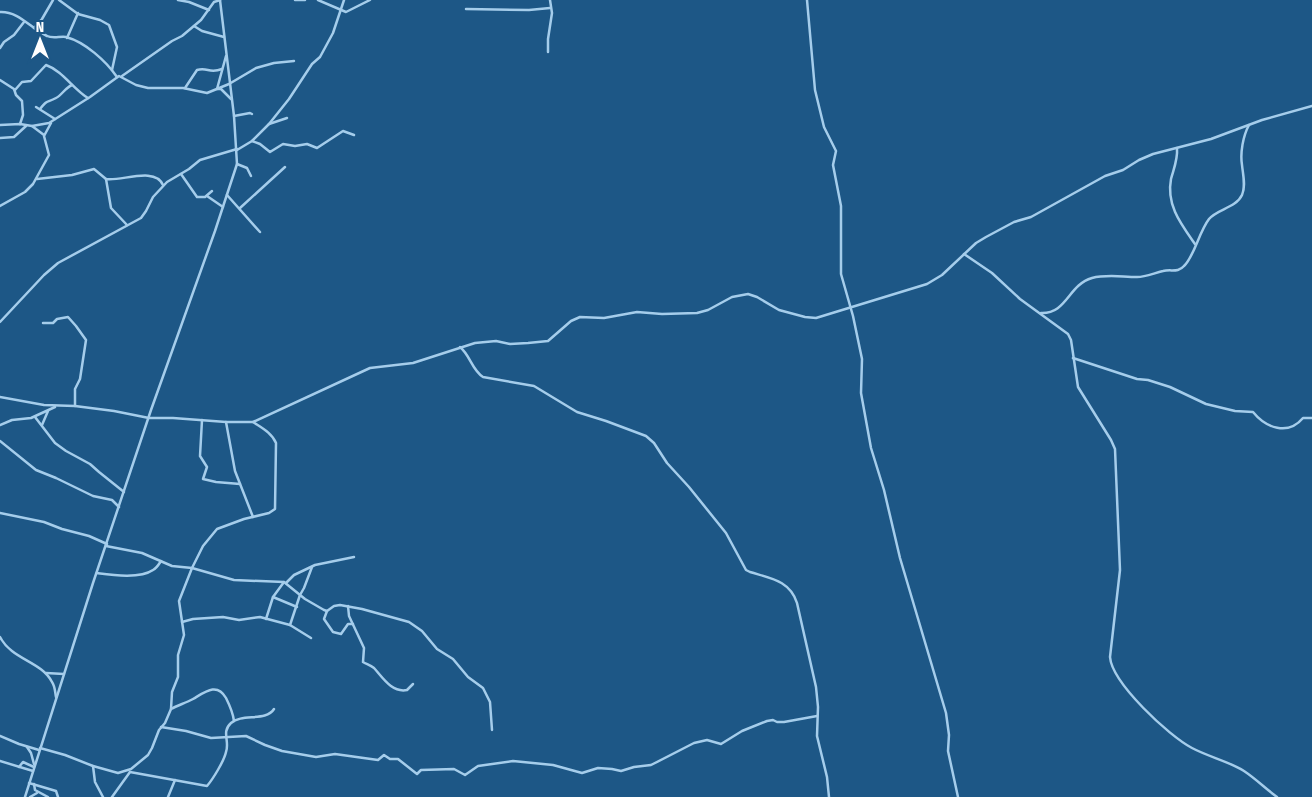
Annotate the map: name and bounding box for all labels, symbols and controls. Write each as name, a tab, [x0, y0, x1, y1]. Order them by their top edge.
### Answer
north arrow	[15, 15, 65, 65]
text: N	[36, 19, 44, 36]

